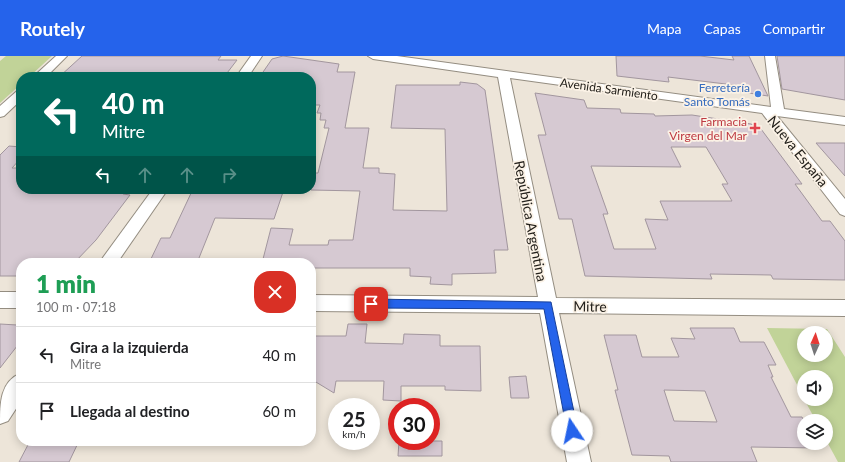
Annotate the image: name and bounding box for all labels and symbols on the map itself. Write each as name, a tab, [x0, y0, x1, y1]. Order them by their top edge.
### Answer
street label: Avenida Sarmiento	[559, 75, 659, 103]
place label: Ferretería Santo Tomás	[684, 80, 750, 109]
marker: Ferretería Santo Tomás	[753, 89, 763, 99]
street label: Nueva España	[764, 112, 832, 190]
place label: Farmacia Virgen del Mar	[669, 114, 748, 143]
marker: Farmacia Virgen del Mar	[750, 123, 760, 133]
street label: República Argentina	[511, 159, 551, 283]
pin	[354, 287, 388, 321]
street label: Mitre	[573, 297, 607, 315]
north arrow	[797, 326, 833, 362]
speed limit sign: 30	[388, 398, 440, 450]
position arrow	[551, 410, 593, 452]

